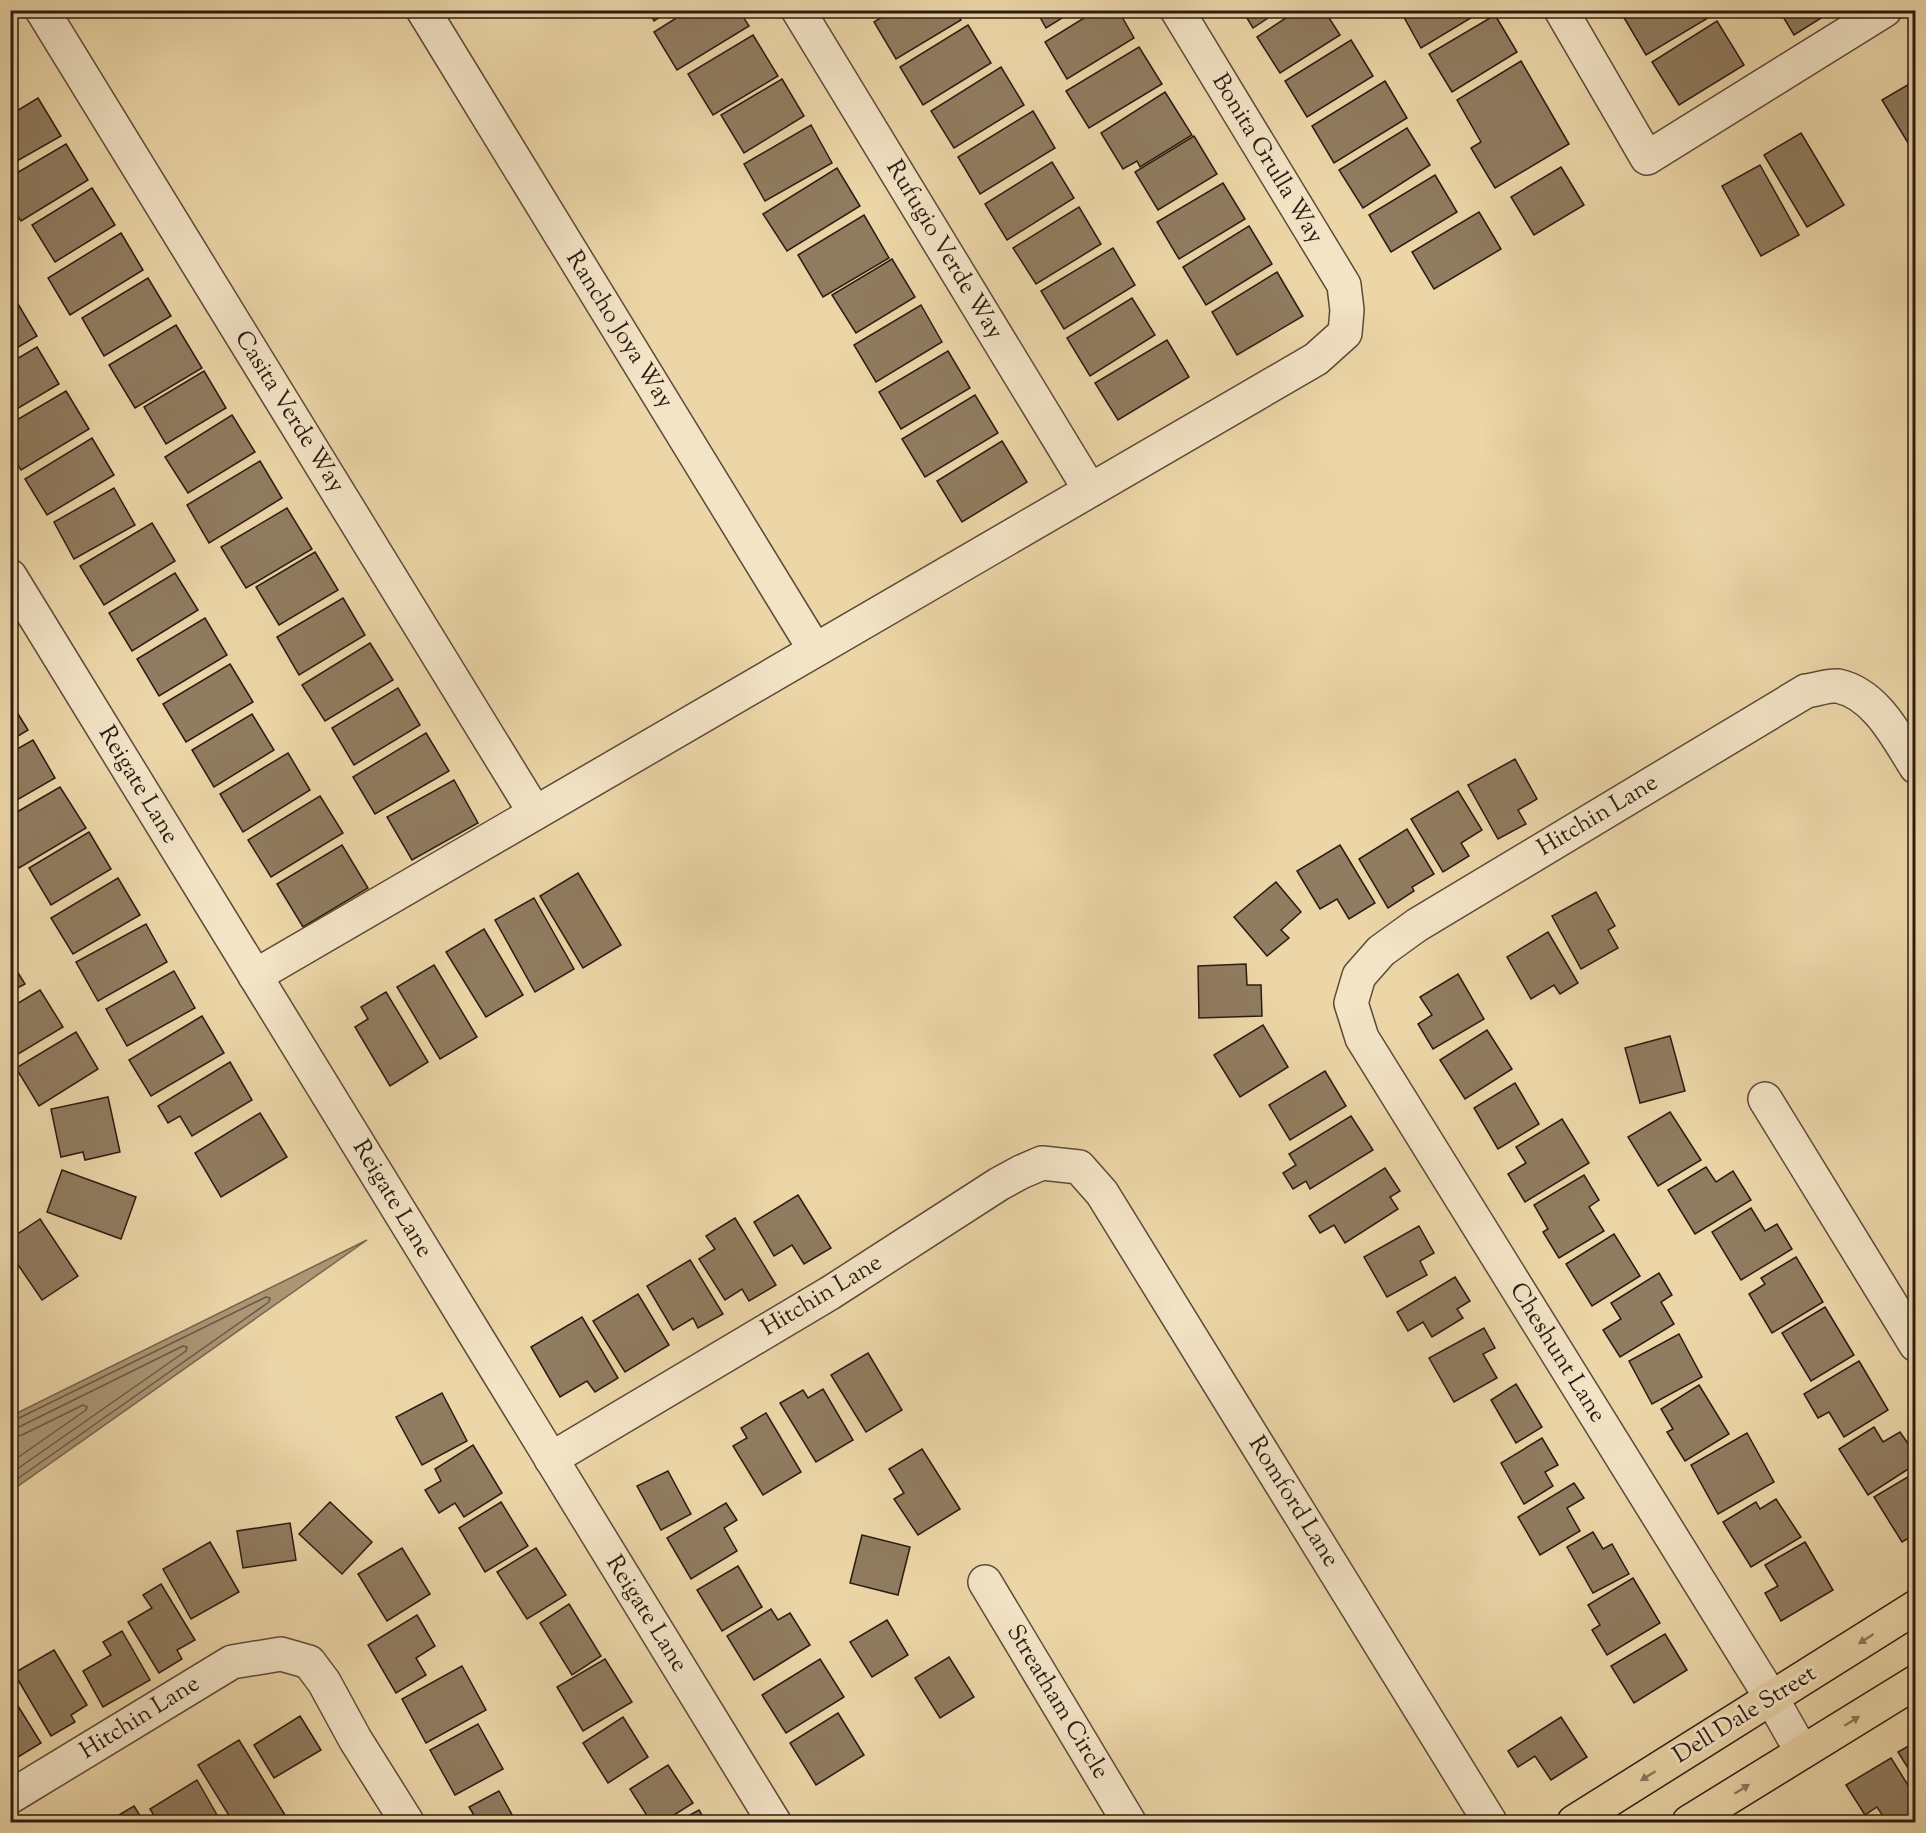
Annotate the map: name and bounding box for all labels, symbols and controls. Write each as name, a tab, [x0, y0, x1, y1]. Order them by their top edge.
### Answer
street label: Bonita Grulla Way	[1203, 67, 1331, 251]
street label: Rufugio Verde Way	[877, 154, 1011, 346]
street label: Rancho Joya Way	[557, 244, 681, 416]
street label: Casita Verde Way	[225, 324, 353, 500]
street label: Reigate Lane	[89, 720, 187, 850]
street label: Hitchin Lane	[1531, 767, 1665, 865]
street label: Reigate Lane	[343, 1134, 441, 1264]
street label: Hitchin Lane	[755, 1247, 889, 1345]
street label: Cheshunt Lane	[1500, 1276, 1614, 1430]
street label: Romford Lane	[1239, 1430, 1347, 1574]
street label: Reigate Lane	[597, 1549, 695, 1679]
street label: Streatham Circle	[997, 1618, 1117, 1786]
one-way arrow	[1858, 1633, 1874, 1644]
street label: Dell Dale Street	[1667, 1657, 1823, 1773]
street label: Hitchin Lane	[74, 1668, 206, 1768]
one-way arrow	[1844, 1716, 1860, 1727]
one-way arrow	[1640, 1771, 1656, 1782]
one-way arrow	[1734, 1784, 1750, 1795]

